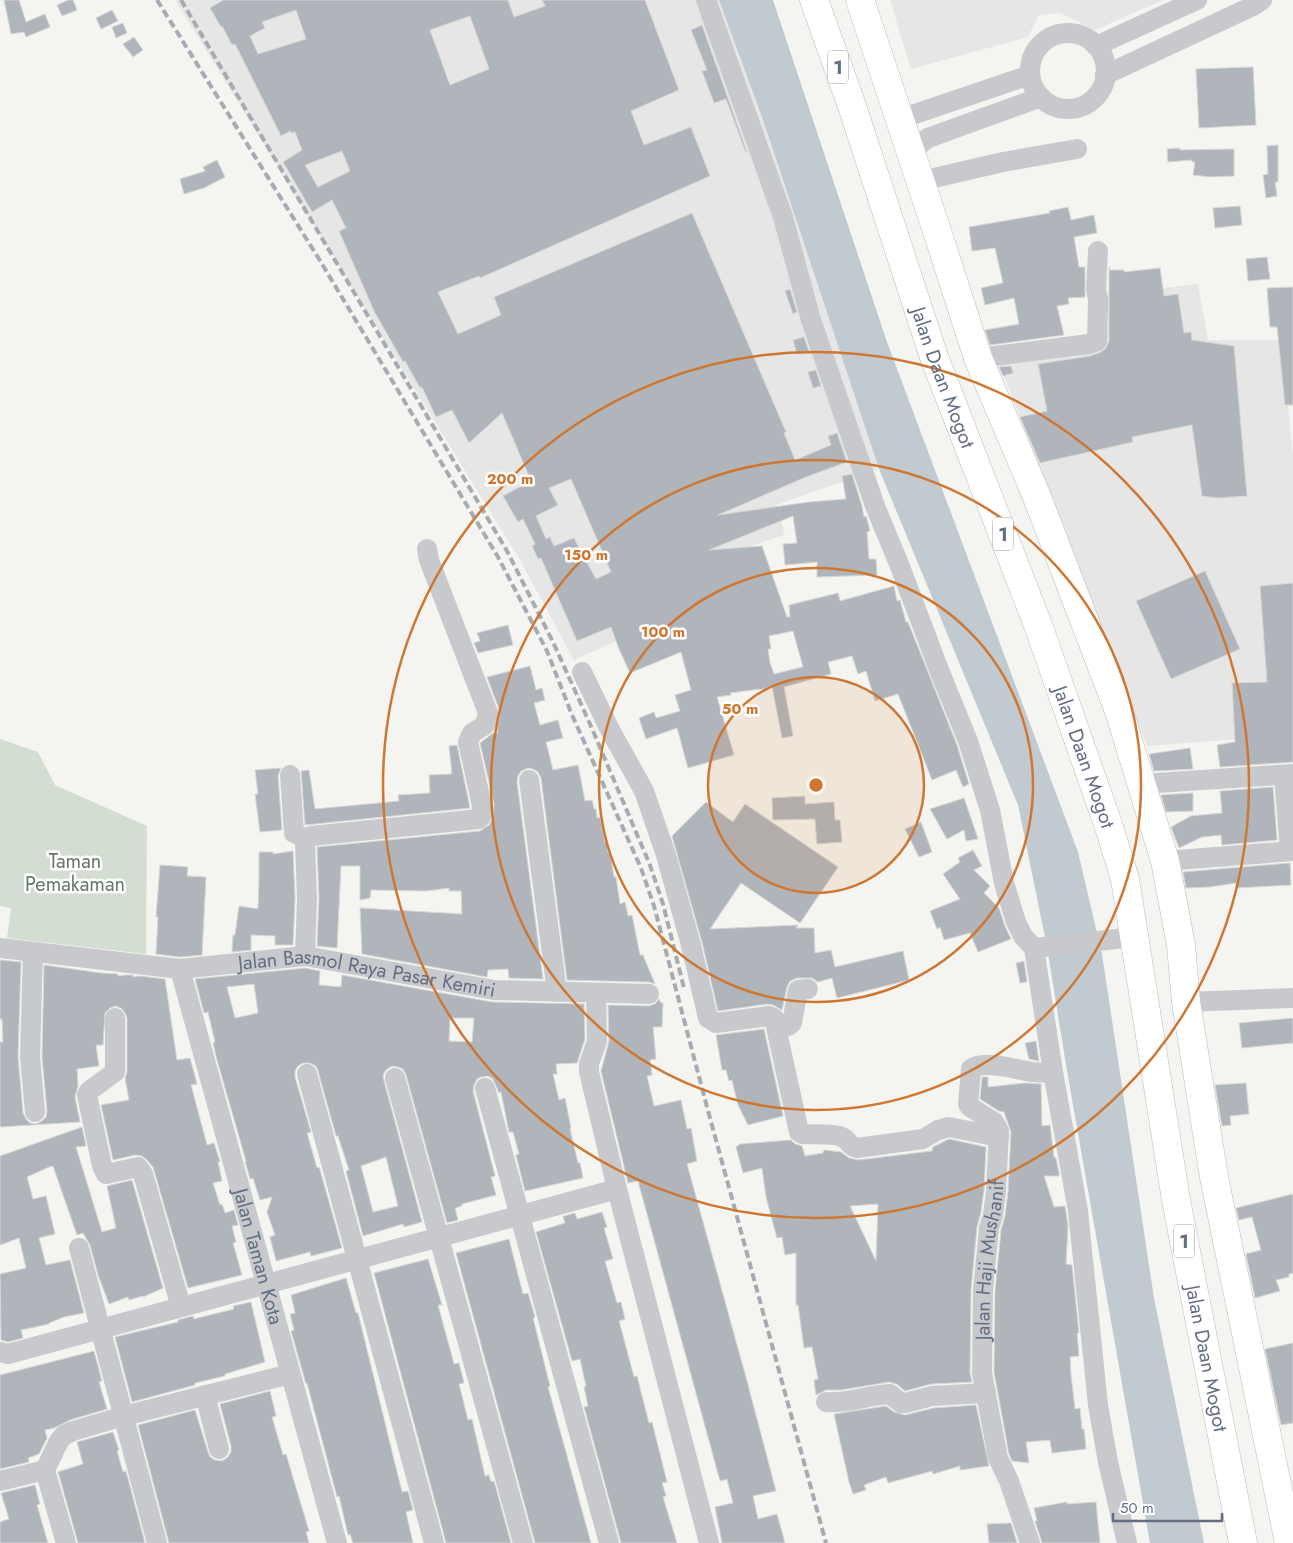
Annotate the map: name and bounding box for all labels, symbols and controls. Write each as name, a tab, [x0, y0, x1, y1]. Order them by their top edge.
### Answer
road number: 1	[828, 51, 848, 84]
street label: Jalan Daan Mogot	[903, 300, 983, 453]
text: 200 m	[487, 468, 533, 490]
road number: 1	[993, 518, 1013, 550]
text: 150 m	[564, 544, 608, 566]
text: 100 m	[641, 621, 685, 643]
street label: Jalan Daan Mogot	[1045, 679, 1123, 832]
text: 50 m	[722, 698, 758, 720]
centre of rings	[807, 776, 825, 794]
park label: Taman Pemakaman	[25, 847, 125, 899]
street label: Jalan Basmol Raya Pasar Kemiri	[234, 941, 498, 1005]
street label: Jalan Haji Mushanif	[968, 1178, 1011, 1343]
street label: Jalan Taman Kota	[225, 1182, 291, 1328]
road number: 1	[1174, 1224, 1194, 1258]
street label: Jalan Daan Mogot	[1178, 1280, 1235, 1434]
scale bar	[1113, 1490, 1222, 1522]
text: 50 m	[1120, 1497, 1154, 1519]

